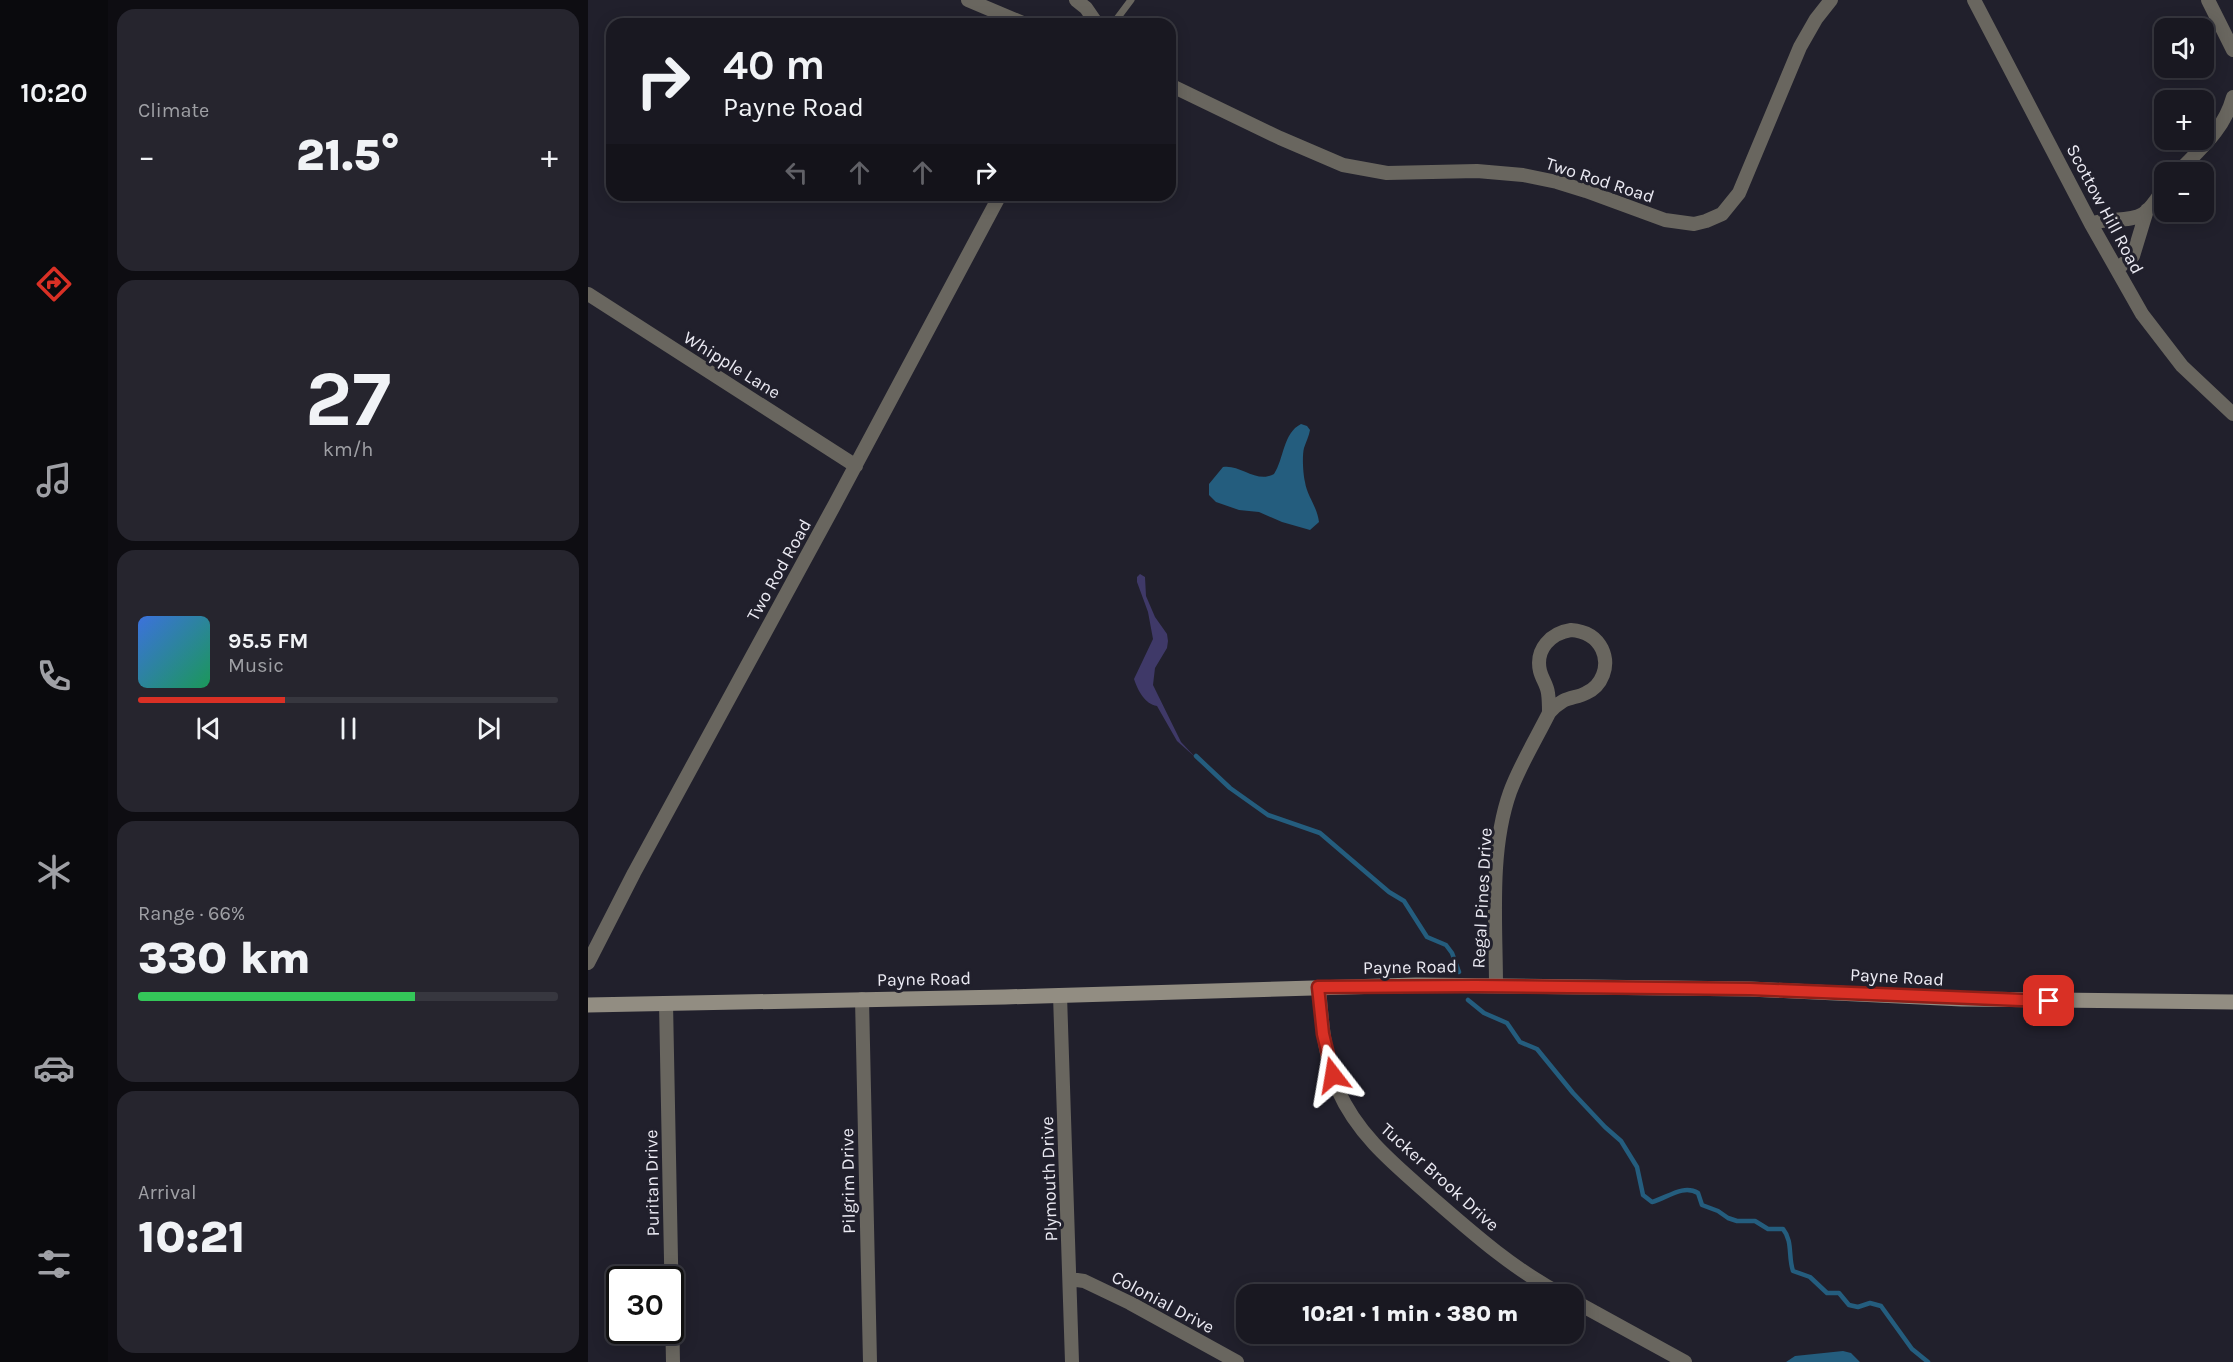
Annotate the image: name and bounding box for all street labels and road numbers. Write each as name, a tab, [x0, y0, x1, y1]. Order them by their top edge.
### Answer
street label: Scottow Hill Road	[2062, 140, 2148, 278]
street label: Two Rod Road	[1543, 152, 1657, 208]
street label: Whipple Lane	[679, 326, 785, 404]
street label: Two Rod Road	[742, 515, 816, 625]
street label: Regal Pines Drive	[1467, 827, 1497, 969]
street label: Payne Road	[1363, 955, 1457, 979]
street label: Payne Road	[1849, 964, 1945, 990]
street label: Payne Road	[877, 967, 971, 991]
street label: Plymouth Drive	[1036, 1116, 1062, 1242]
street label: Tucker Brook Drive	[1376, 1118, 1504, 1236]
street label: Pilgrim Drive	[836, 1128, 860, 1234]
street label: Puritan Drive	[640, 1130, 664, 1236]
street label: Colonial Drive	[1108, 1266, 1218, 1338]

